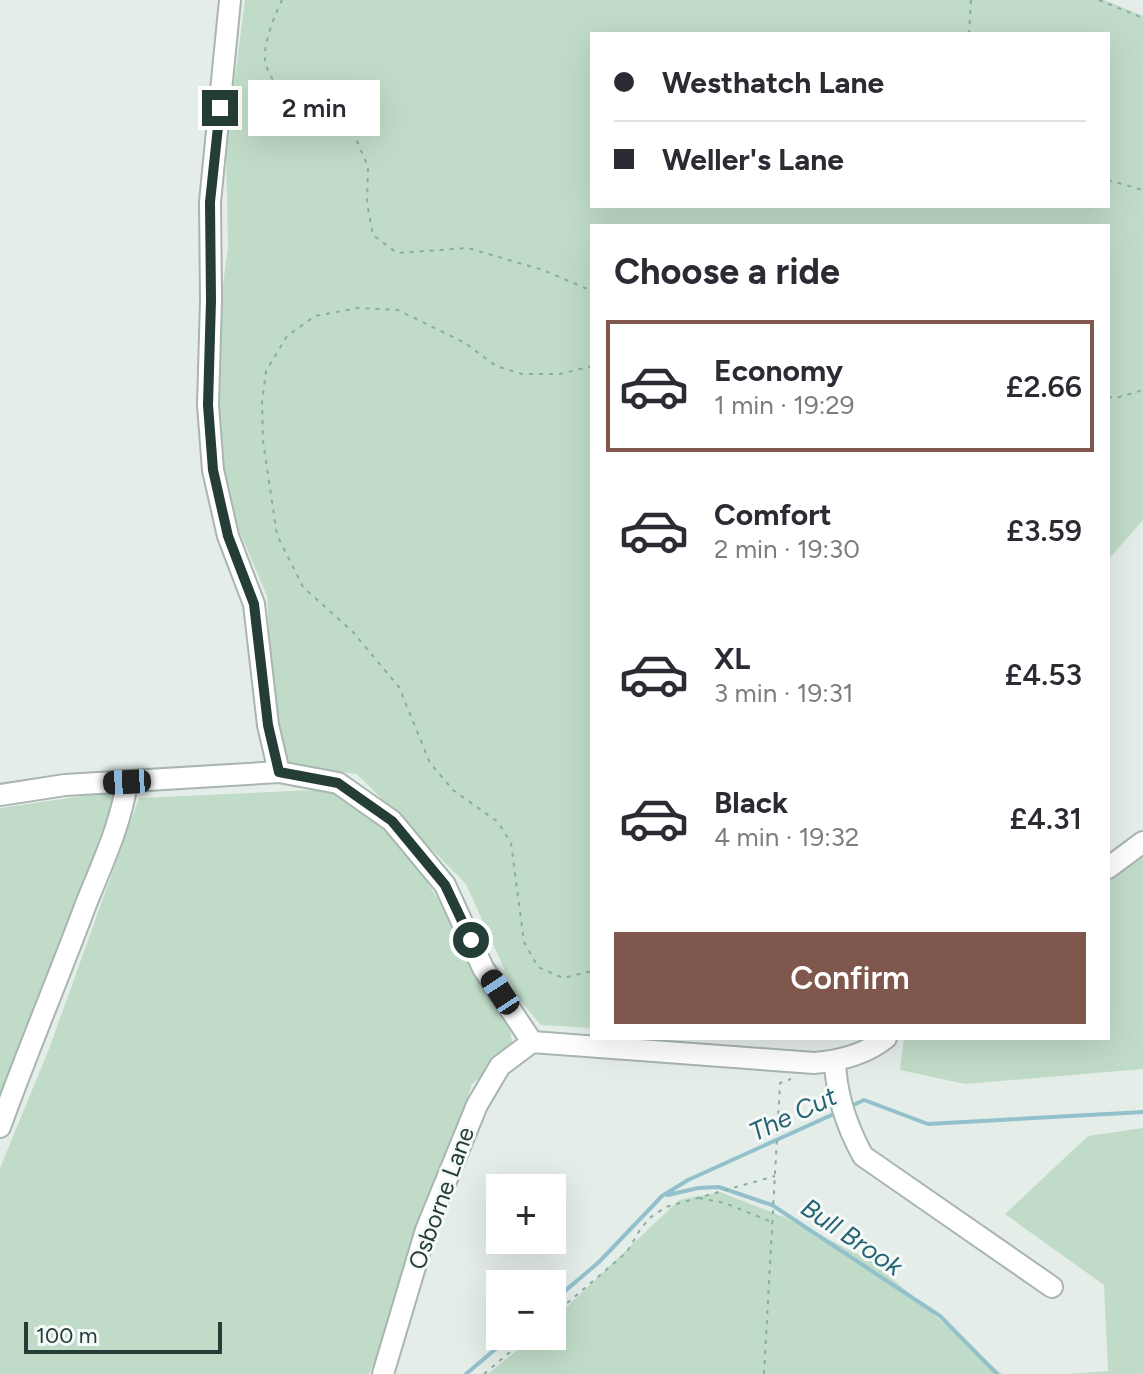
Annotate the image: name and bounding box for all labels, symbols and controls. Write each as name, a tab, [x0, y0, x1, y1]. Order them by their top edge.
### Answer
text: Westhatch Lane	[662, 64, 884, 101]
callout: 2 min	[248, 80, 380, 136]
route end	[202, 90, 238, 126]
text: 2 min	[282, 92, 346, 124]
text: Weller's Lane	[662, 141, 844, 178]
text: Choose a ride	[614, 250, 840, 293]
icon: car	[618, 350, 690, 422]
text: Economy	[714, 352, 843, 389]
text: £2.66	[1006, 368, 1082, 405]
text: 1 min · 19:29	[714, 389, 855, 421]
icon: car	[618, 494, 690, 566]
text: Comfort	[714, 496, 832, 533]
text: £3.59	[1006, 512, 1082, 549]
text: 2 min · 19:30	[714, 533, 860, 565]
icon: car	[618, 638, 690, 710]
text: XL	[714, 640, 750, 677]
text: £4.53	[1005, 656, 1082, 693]
text: 3 min · 19:31	[714, 677, 854, 709]
car	[102, 769, 152, 795]
icon: car	[618, 782, 690, 854]
text: Black	[714, 784, 788, 821]
text: £4.31	[1009, 800, 1082, 837]
text: 4 min · 19:32	[714, 821, 859, 853]
route start	[453, 922, 489, 958]
button: Confirm	[614, 932, 1086, 1024]
car	[477, 965, 523, 1019]
water label: The Cut	[744, 1079, 843, 1148]
street label: Osborne Lane	[402, 1123, 480, 1273]
map controls	[486, 1174, 566, 1350]
button: +	[486, 1174, 566, 1254]
water label: Bull Brook	[795, 1191, 910, 1283]
button: −	[486, 1270, 566, 1350]
scale bar	[24, 1318, 222, 1354]
text: 100 m	[36, 1322, 97, 1349]

